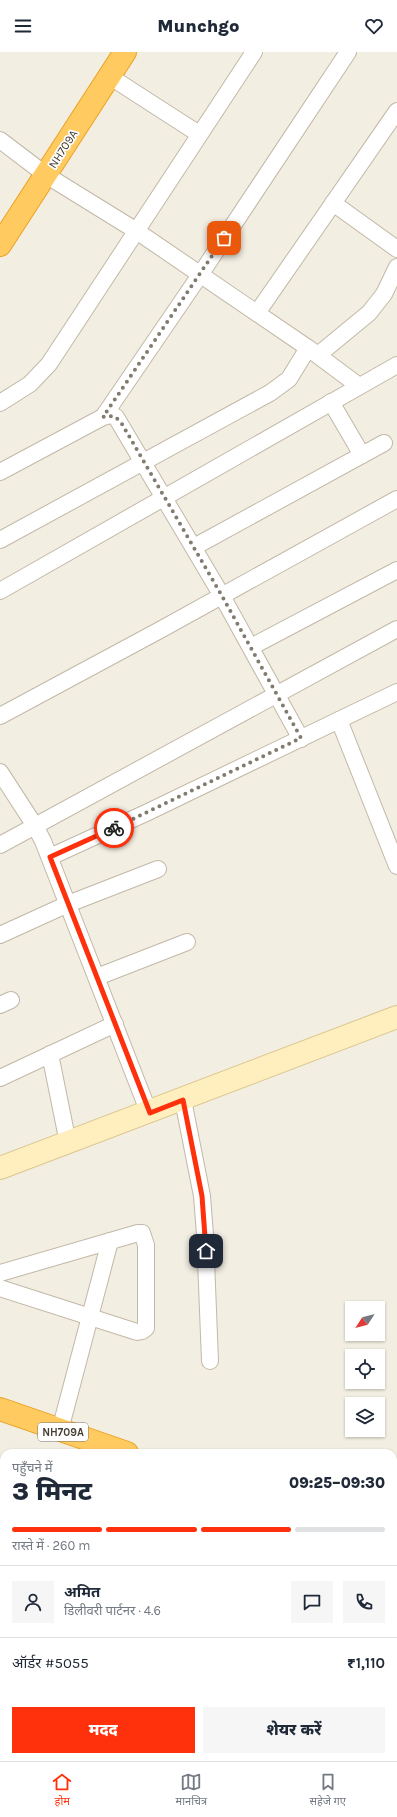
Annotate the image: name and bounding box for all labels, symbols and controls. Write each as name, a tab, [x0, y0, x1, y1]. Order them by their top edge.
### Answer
icon: menu	[12, 15, 34, 37]
text: Munchgo	[157, 15, 240, 37]
icon: heart	[363, 15, 385, 37]
street label: NH709A	[45, 127, 81, 171]
pin	[207, 221, 241, 255]
icon: bag	[213, 227, 235, 249]
courier	[94, 808, 134, 848]
icon: bike	[103, 817, 125, 839]
pin	[189, 1234, 223, 1268]
icon: home	[195, 1240, 217, 1262]
north arrow	[345, 1301, 385, 1341]
map controls	[345, 1301, 385, 1437]
button: locate	[345, 1349, 385, 1389]
button: layers	[345, 1397, 385, 1437]
road number: NH709A	[38, 1423, 88, 1441]
text: पहुँचने में	[12, 1460, 53, 1475]
text: 09:25–09:30	[289, 1474, 385, 1492]
text: 3 मिनट	[12, 1476, 92, 1507]
text: रास्ते में · 260 m	[12, 1538, 90, 1553]
button: person	[12, 1581, 54, 1623]
button: chat	[291, 1581, 333, 1623]
button: phone	[343, 1581, 385, 1623]
text: अमित	[64, 1583, 100, 1601]
text: डिलीवरी पार्टनर · 4.6	[64, 1603, 161, 1618]
text: ऑर्डर #5055	[12, 1654, 89, 1672]
text: ₹1,110	[347, 1654, 385, 1672]
button: मदद	[12, 1707, 195, 1753]
button: शेयर करें	[203, 1707, 385, 1753]
tab: होम	[51, 1771, 73, 1809]
tab: मानचित्र	[176, 1771, 207, 1809]
tab: सहेजे गए	[309, 1771, 346, 1809]

